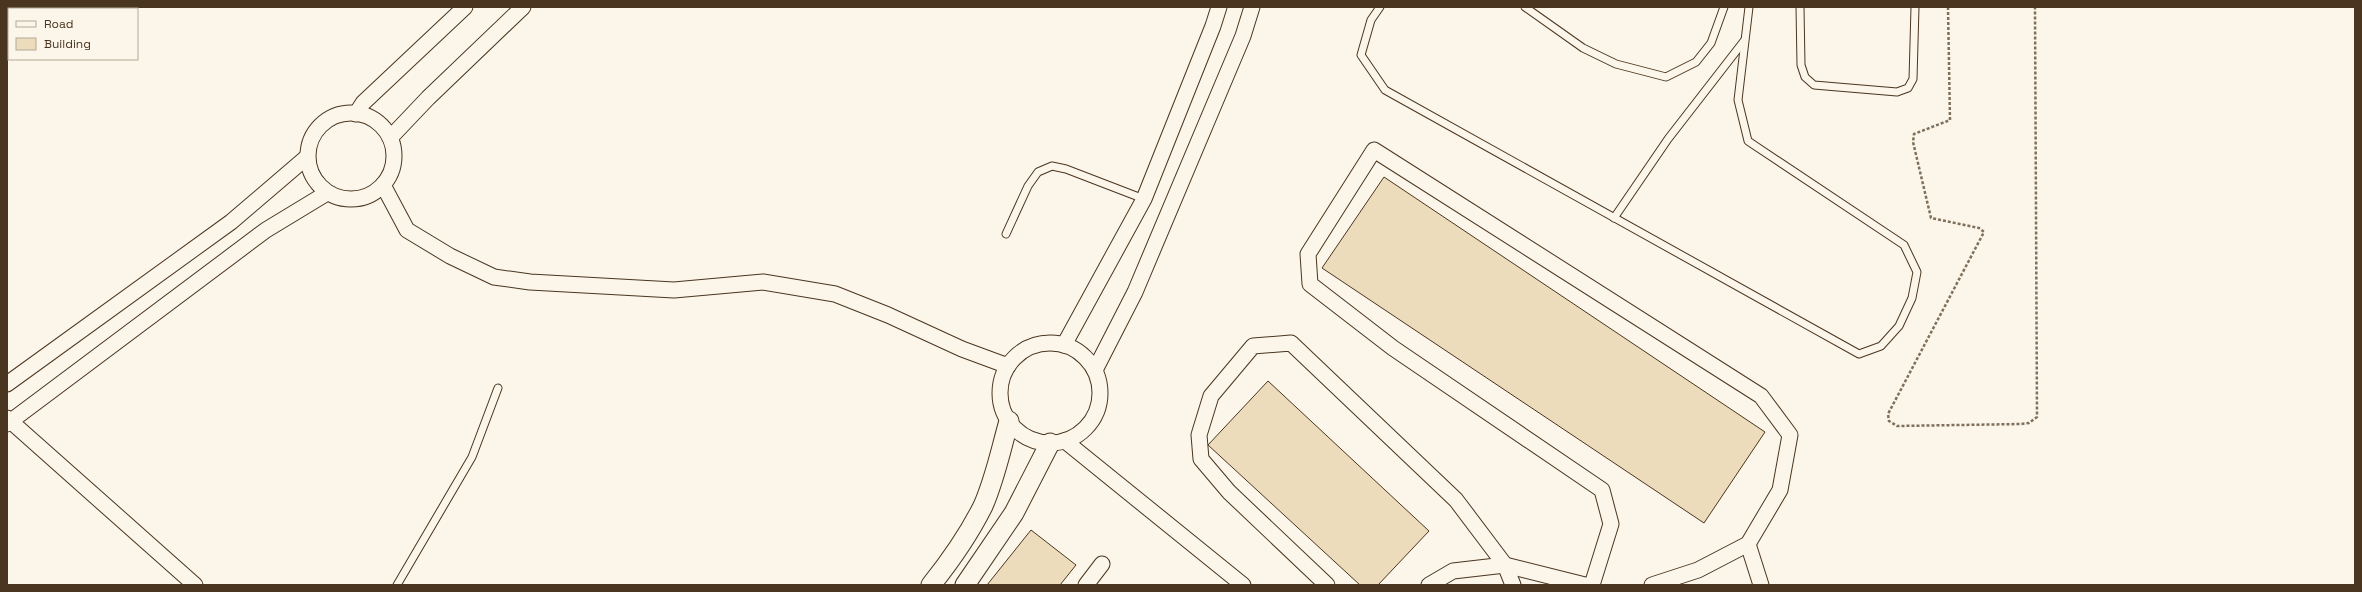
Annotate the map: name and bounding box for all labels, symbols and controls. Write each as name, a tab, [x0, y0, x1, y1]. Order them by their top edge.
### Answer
legend	[8, 8, 138, 60]
text: Road	[44, 16, 73, 32]
text: Building	[44, 36, 91, 52]

